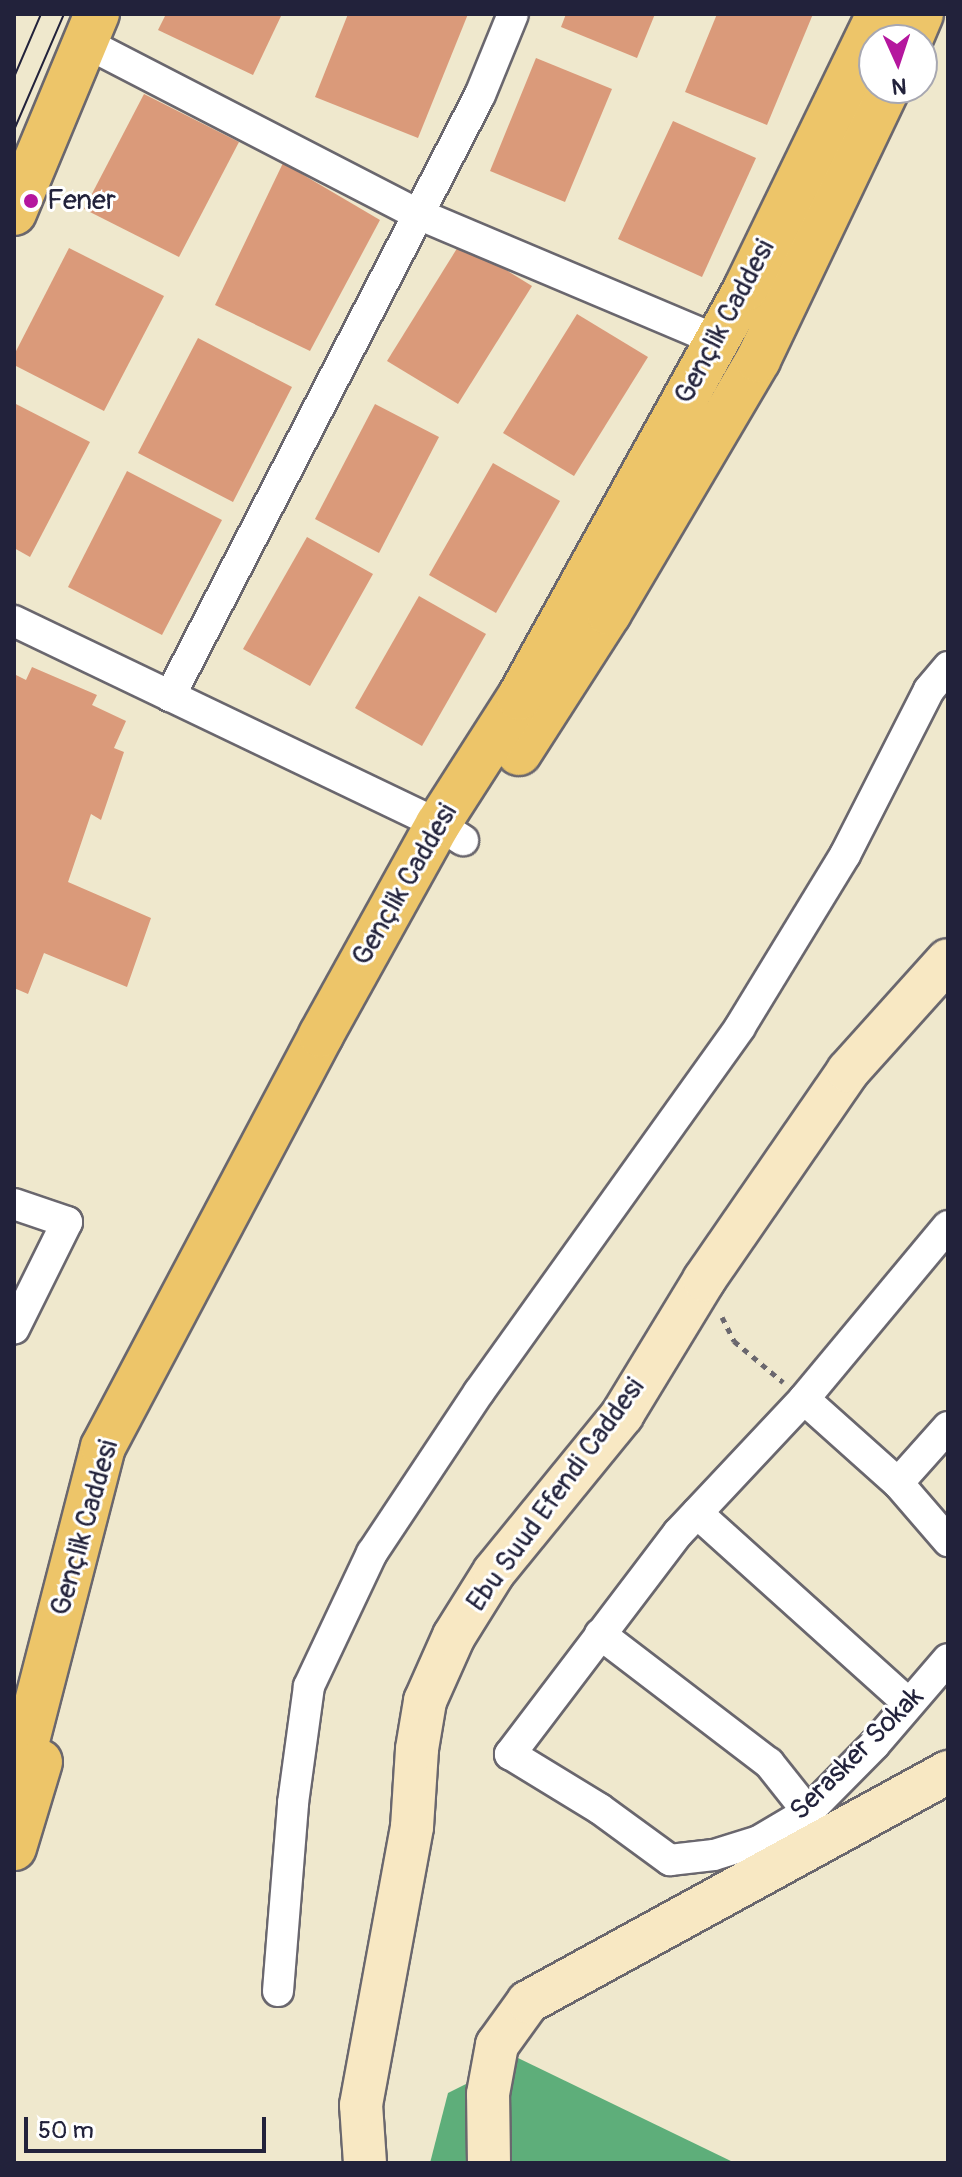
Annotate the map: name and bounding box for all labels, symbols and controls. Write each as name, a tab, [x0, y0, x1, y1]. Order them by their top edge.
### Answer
north arrow	[858, 24, 938, 104]
text: N	[891, 72, 907, 100]
place label: Fener	[47, 184, 116, 218]
marker: Fener	[22, 192, 40, 210]
street label: Gençlik Caddesi	[668, 234, 782, 410]
street label: Gençlik Caddesi	[345, 798, 465, 972]
street label: Ebu Suud Efendi Caddesi	[460, 1372, 652, 1618]
street label: Gençlik Caddesi	[44, 1436, 126, 1620]
street label: Serasker Sokak	[783, 1680, 931, 1828]
scale bar	[28, 2101, 270, 2151]
text: 50 m	[38, 2116, 94, 2145]

